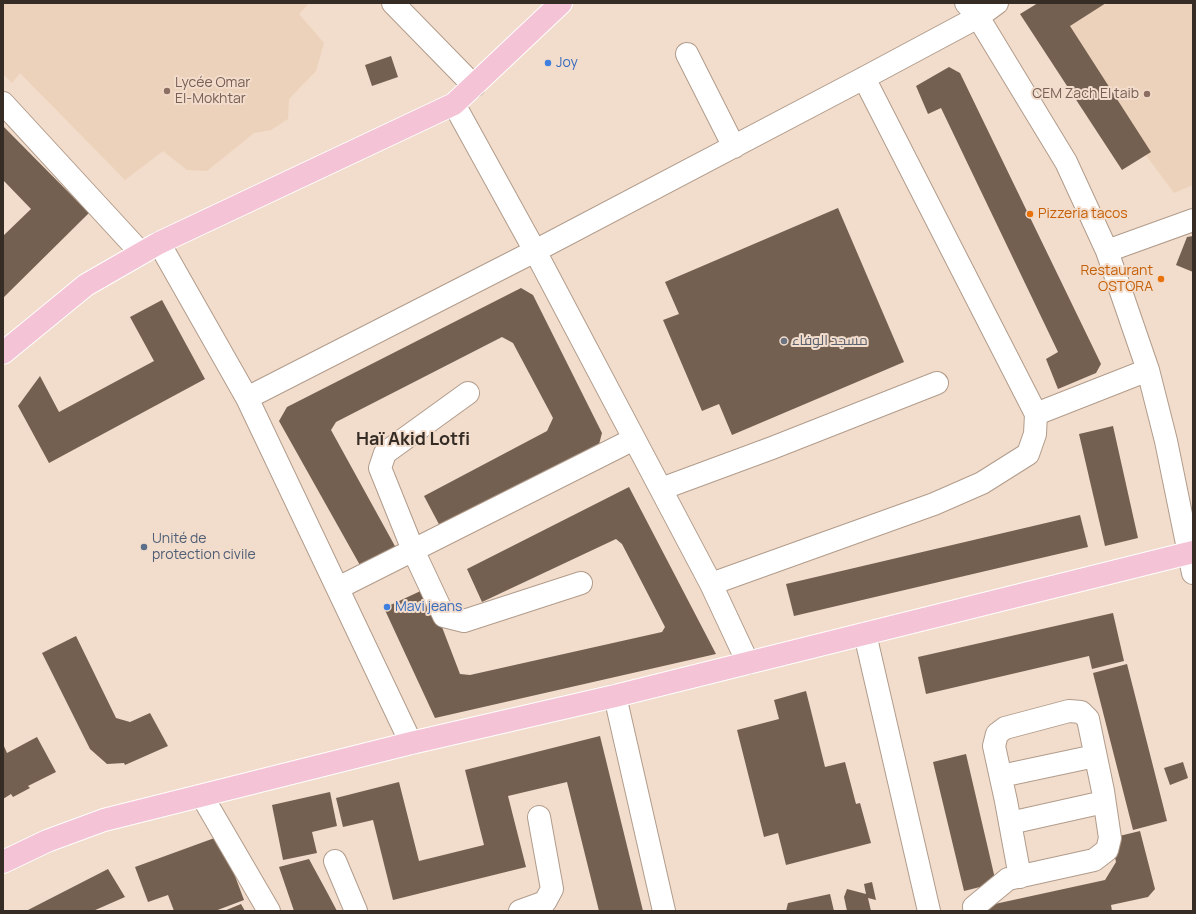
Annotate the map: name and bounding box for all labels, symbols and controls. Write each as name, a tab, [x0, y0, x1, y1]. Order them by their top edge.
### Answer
place label: Joy	[556, 55, 578, 71]
marker: Joy	[543, 58, 553, 68]
place label: Lycée Omar El-Mokhtar	[175, 75, 250, 108]
marker: Lycée Omar El-Mokhtar	[162, 86, 172, 96]
place label: CEM Zach El taib	[1032, 86, 1139, 102]
marker: CEM Zach El taib	[1142, 89, 1152, 99]
place label: Pizzeria tacos	[1038, 206, 1128, 222]
marker: Pizzeria tacos	[1025, 209, 1035, 219]
place label: Restaurant OSTORA	[1080, 263, 1153, 296]
marker: Restaurant OSTORA	[1156, 274, 1166, 284]
place label: مسجد الوفاء	[792, 333, 868, 349]
marker: مسجد الوفاء	[779, 336, 789, 346]
district label: Haï Akid Lotfi	[356, 429, 470, 451]
place label: Unité de protection civile	[152, 531, 256, 564]
marker: Unité de protection civile	[139, 542, 149, 552]
place label: Mavi jeans	[395, 599, 462, 615]
marker: Mavi jeans	[382, 602, 392, 612]

